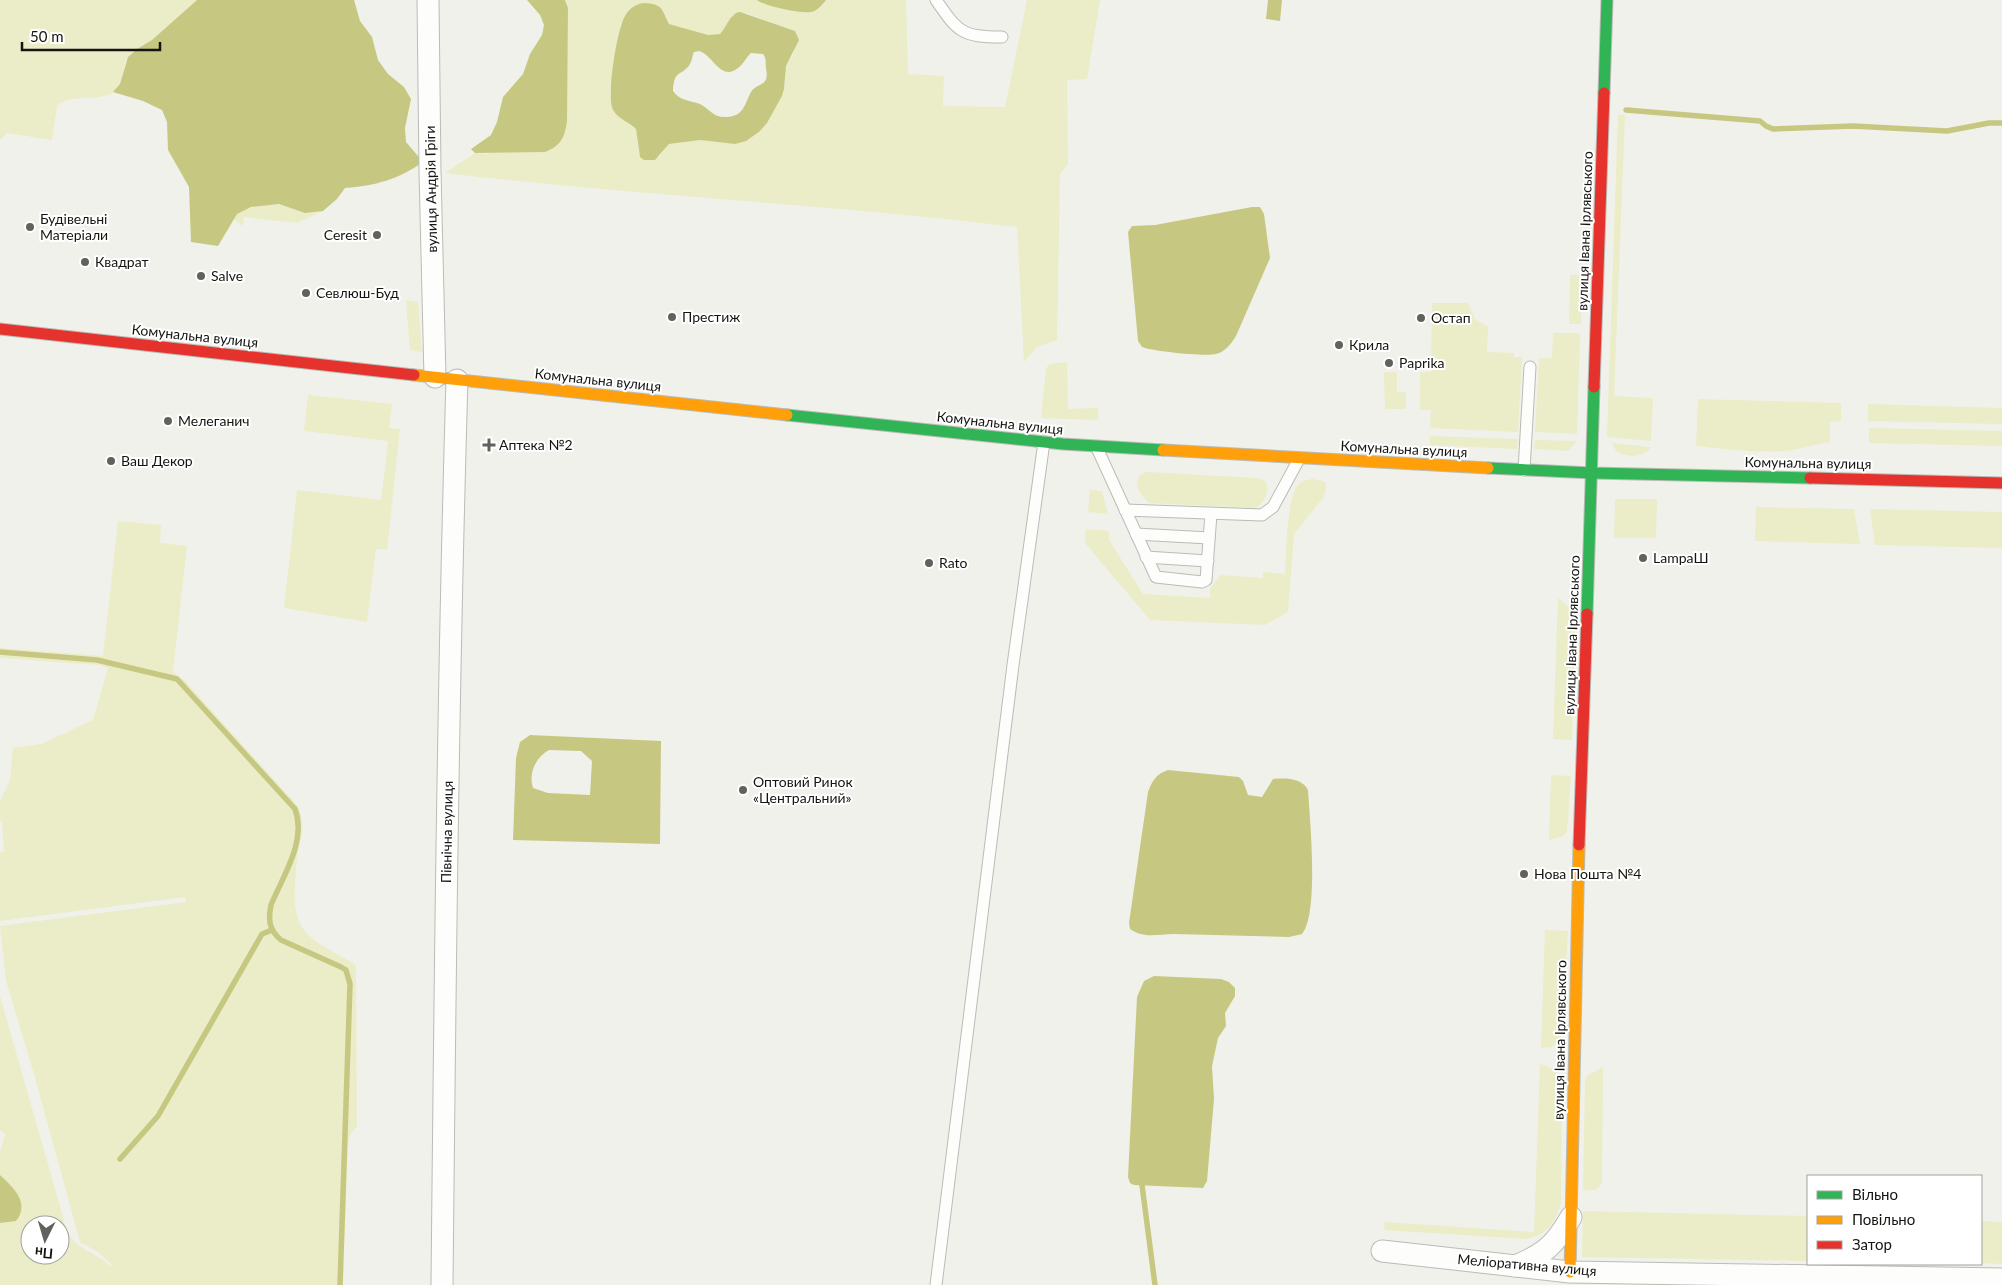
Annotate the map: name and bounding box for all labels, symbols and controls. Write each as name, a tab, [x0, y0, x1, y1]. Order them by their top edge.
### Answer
scale bar	[22, 20, 160, 52]
text: 50 m	[30, 27, 64, 45]
street label: вулиця Андрія Гріги	[421, 125, 440, 253]
street label: вулиця Івана Ірлявського	[1573, 151, 1596, 311]
place label: Будівельні Матеріали	[40, 210, 108, 243]
marker: Будівельні Матеріали	[24, 221, 36, 233]
place label: Ceresit	[324, 226, 367, 243]
marker: Ceresit	[371, 229, 383, 241]
place label: Квадрат	[95, 253, 149, 270]
marker: Квадрат	[79, 256, 91, 268]
place label: Salve	[211, 267, 243, 284]
marker: Salve	[195, 270, 207, 282]
place label: Севлюш-Буд	[316, 284, 399, 301]
marker: Севлюш-Буд	[300, 287, 312, 299]
place label: Престиж	[682, 308, 740, 325]
place label: Остап	[1431, 309, 1471, 326]
marker: Престиж	[666, 311, 678, 323]
marker: Остап	[1415, 312, 1427, 324]
street label: Комунальна вулиця	[131, 320, 259, 351]
place label: Крила	[1349, 336, 1389, 353]
marker: Крила	[1333, 339, 1345, 351]
place label: Paprika	[1399, 354, 1445, 371]
marker: Paprika	[1383, 357, 1395, 369]
street label: Комунальна вулиця	[534, 364, 662, 395]
street label: Комунальна вулиця	[936, 407, 1064, 438]
place label: Мелеганич	[178, 412, 250, 429]
marker: Мелеганич	[162, 415, 174, 427]
place label: Аптека №2	[499, 436, 573, 453]
street label: Комунальна вулиця	[1340, 437, 1468, 460]
marker: Аптека №2	[483, 439, 495, 451]
place label: Ваш Декор	[121, 452, 193, 469]
street label: Комунальна вулиця	[1744, 453, 1872, 472]
marker: Ваш Декор	[105, 455, 117, 467]
place label: LampaШ	[1653, 549, 1709, 566]
marker: LampaШ	[1637, 552, 1649, 564]
place label: Rato	[939, 554, 968, 571]
street label: вулиця Івана Ірлявського	[1560, 555, 1583, 715]
marker: Rato	[923, 557, 935, 569]
place label: Оптовий Ринок «Центральний»	[753, 773, 853, 806]
street label: Північна вулиця	[437, 781, 456, 883]
marker: Оптовий Ринок «Центральний»	[737, 784, 749, 796]
place label: Нова Пошта №4	[1534, 865, 1641, 882]
marker: Нова Пошта №4	[1518, 868, 1530, 880]
street label: вулиця Івана Ірлявського	[1550, 960, 1569, 1120]
legend	[1807, 1175, 1982, 1265]
text: Вільно	[1852, 1185, 1898, 1203]
text: Повільно	[1852, 1210, 1915, 1228]
north arrow	[20, 1215, 70, 1265]
text: Затор	[1852, 1235, 1892, 1253]
text: Пн	[34, 1244, 54, 1263]
street label: Меліоративна вулиця	[1457, 1250, 1597, 1279]

